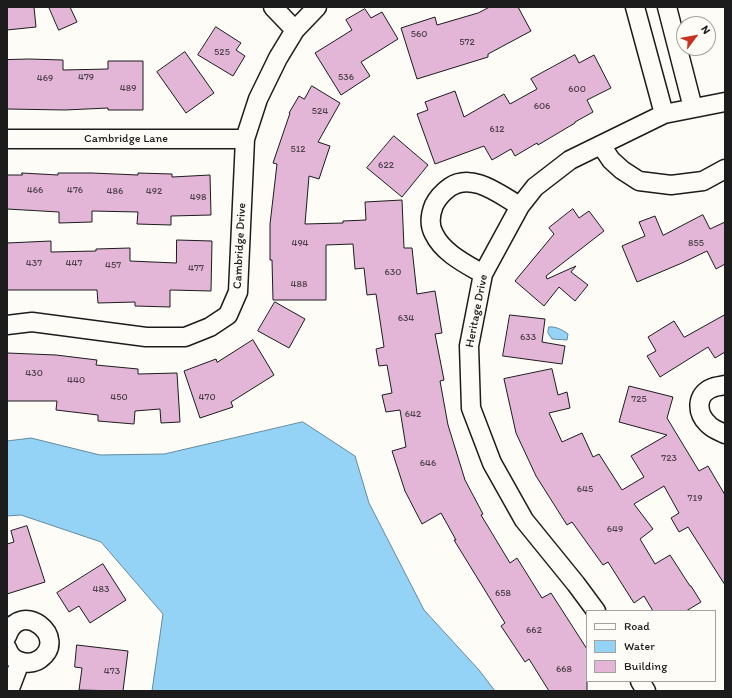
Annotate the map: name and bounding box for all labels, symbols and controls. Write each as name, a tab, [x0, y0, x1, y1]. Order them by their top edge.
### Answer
north arrow	[676, 16, 716, 56]
text: N	[698, 23, 713, 37]
house number: 560	[411, 28, 427, 40]
house number: 572	[459, 36, 475, 48]
house number: 525	[214, 46, 230, 58]
house number: 479	[78, 71, 94, 83]
house number: 536	[338, 71, 354, 83]
house number: 469	[37, 72, 53, 84]
house number: 489	[120, 82, 136, 94]
house number: 600	[568, 83, 586, 95]
house number: 606	[534, 100, 550, 112]
house number: 524	[312, 105, 328, 117]
house number: 612	[489, 123, 505, 135]
street label: Cambridge Lane	[84, 132, 168, 146]
house number: 512	[290, 143, 306, 155]
house number: 622	[378, 159, 394, 171]
house number: 466	[27, 184, 43, 196]
house number: 476	[67, 184, 83, 196]
house number: 486	[107, 185, 123, 197]
house number: 492	[146, 185, 162, 197]
house number: 498	[190, 191, 206, 203]
street label: Cambridge Drive	[231, 202, 249, 290]
house number: 494	[291, 237, 309, 249]
house number: 855	[688, 237, 704, 249]
house number: 437	[26, 257, 42, 269]
house number: 447	[66, 257, 82, 269]
house number: 457	[105, 259, 121, 271]
house number: 477	[188, 262, 204, 274]
house number: 630	[385, 266, 401, 278]
street label: Heritage Drive	[463, 273, 491, 349]
house number: 488	[291, 278, 307, 290]
house number: 634	[398, 312, 414, 324]
house number: 633	[520, 331, 536, 343]
house number: 430	[25, 367, 43, 379]
house number: 440	[67, 374, 85, 386]
house number: 450	[110, 391, 128, 403]
house number: 470	[198, 391, 216, 403]
house number: 725	[631, 393, 647, 405]
house number: 642	[405, 408, 421, 420]
house number: 723	[661, 452, 677, 464]
house number: 646	[420, 457, 436, 469]
house number: 645	[577, 483, 593, 495]
house number: 719	[688, 492, 702, 504]
house number: 649	[607, 523, 623, 535]
house number: 483	[93, 583, 109, 595]
house number: 658	[495, 587, 511, 599]
legend	[586, 610, 716, 682]
text: Road	[624, 619, 650, 633]
house number: 662	[526, 624, 542, 636]
text: Water	[624, 639, 655, 653]
text: Building	[624, 659, 667, 673]
house number: 668	[556, 663, 572, 675]
house number: 473	[104, 665, 120, 677]

